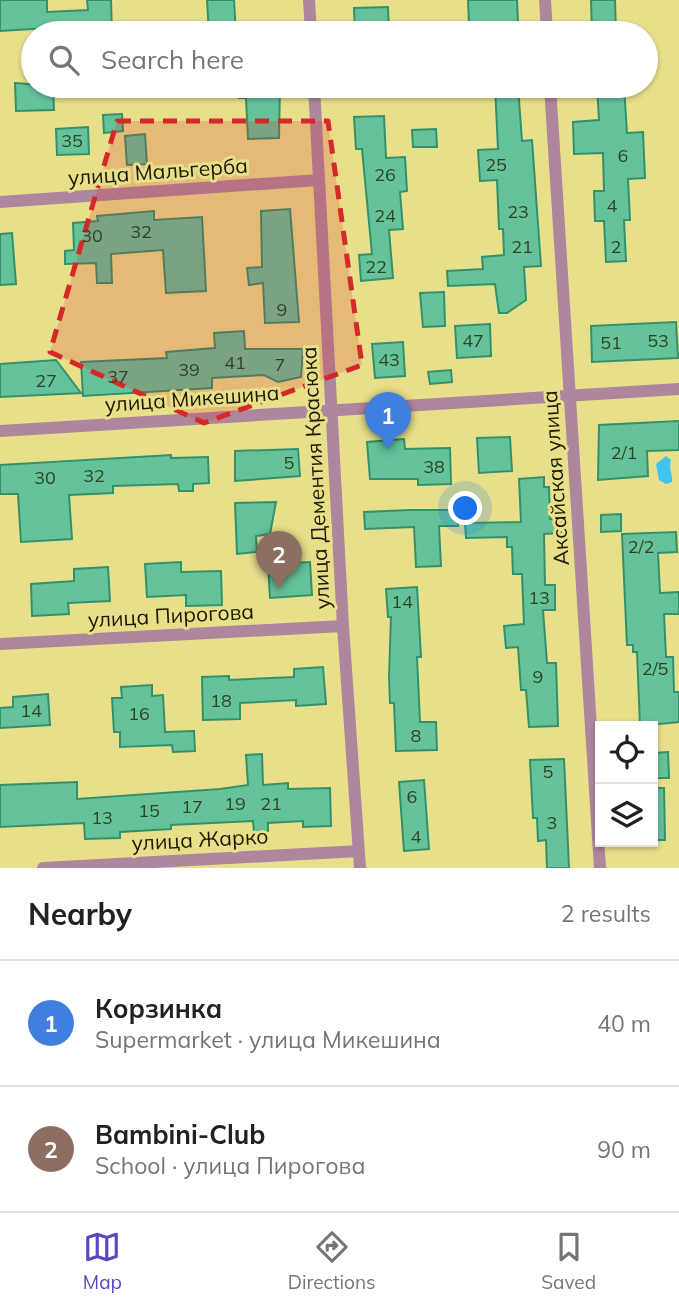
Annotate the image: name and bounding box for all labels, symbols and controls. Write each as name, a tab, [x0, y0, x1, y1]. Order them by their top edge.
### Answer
search box	[21, 21, 658, 98]
icon: search	[45, 41, 83, 79]
text: Search here	[101, 43, 244, 76]
house number: 35	[61, 129, 83, 152]
house number: 6	[618, 144, 628, 167]
street label: улица Мальгерба	[67, 152, 249, 190]
house number: 25	[485, 153, 507, 176]
house number: 26	[374, 163, 396, 186]
house number: 4	[607, 194, 618, 217]
house number: 23	[507, 200, 529, 223]
house number: 24	[374, 204, 396, 227]
house number: 32	[130, 220, 152, 243]
house number: 30	[81, 224, 103, 247]
house number: 21	[511, 235, 533, 258]
house number: 2	[611, 235, 621, 258]
house number: 22	[365, 255, 387, 278]
house number: 9	[277, 298, 287, 321]
house number: 47	[462, 329, 484, 352]
house number: 53	[647, 329, 669, 352]
house number: 51	[600, 331, 622, 354]
street label: улица Дементия Красюка	[295, 346, 335, 610]
house number: 43	[378, 348, 400, 371]
house number: 41	[224, 351, 246, 374]
house number: 7	[275, 353, 285, 376]
house number: 39	[178, 358, 200, 381]
house number: 37	[107, 365, 129, 388]
house number: 27	[35, 369, 57, 392]
street label: улица Микешина	[104, 379, 280, 417]
street label: Аксайская улица	[536, 390, 574, 567]
pin: 1	[365, 392, 411, 450]
house number: 2/1	[611, 441, 637, 464]
house number: 5	[284, 451, 295, 474]
house number: 38	[423, 455, 445, 478]
house number: 32	[83, 464, 105, 487]
house number: 30	[34, 466, 56, 489]
your location	[448, 491, 482, 525]
pin: 2	[256, 531, 302, 589]
house number: 2/2	[628, 535, 654, 558]
house number: 13	[528, 586, 550, 609]
house number: 14	[391, 590, 413, 613]
street label: улица Пирогова	[87, 598, 255, 632]
house number: 2/5	[642, 657, 669, 680]
house number: 9	[533, 665, 543, 688]
house number: 18	[210, 689, 232, 712]
house number: 14	[20, 699, 42, 722]
house number: 16	[128, 702, 150, 725]
map controls	[595, 721, 658, 847]
button: locate	[595, 721, 658, 784]
house number: 8	[411, 724, 421, 747]
house number: 5	[543, 760, 554, 783]
button: layers	[595, 784, 658, 847]
house number: 6	[407, 785, 417, 808]
house number: 19	[224, 792, 246, 815]
house number: 21	[260, 792, 282, 815]
house number: 17	[181, 795, 203, 818]
house number: 15	[138, 799, 160, 822]
house number: 13	[91, 806, 113, 829]
house number: 3	[547, 811, 557, 834]
street label: улица Жарко	[131, 822, 269, 856]
house number: 4	[411, 825, 422, 848]
text: Nearby	[28, 895, 132, 933]
text: 2 results	[561, 899, 651, 928]
text: Корзинка	[95, 992, 222, 1025]
text: 1	[44, 1009, 58, 1038]
text: 40 m	[597, 1009, 651, 1038]
text: Supermarket · улица Микешина	[95, 1025, 441, 1054]
text: Bambini-Club	[95, 1118, 265, 1151]
text: 2	[44, 1135, 58, 1164]
text: 90 m	[597, 1135, 651, 1164]
text: School · улица Пирогова	[95, 1151, 365, 1180]
tab: Map	[83, 1228, 122, 1294]
tab: Directions	[288, 1228, 376, 1294]
tab: Saved	[541, 1228, 596, 1294]

